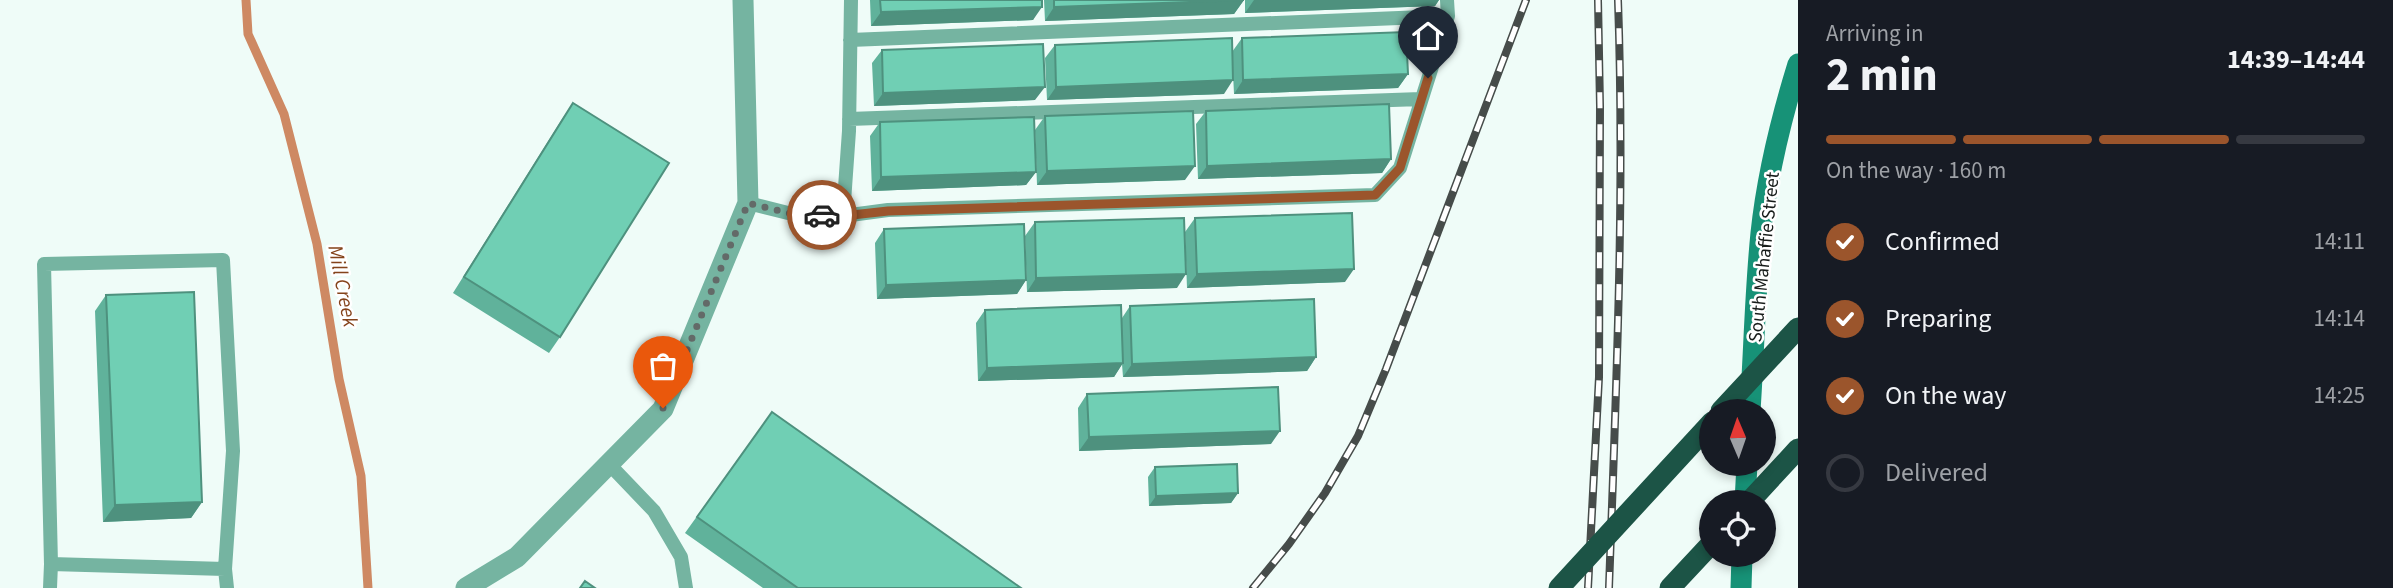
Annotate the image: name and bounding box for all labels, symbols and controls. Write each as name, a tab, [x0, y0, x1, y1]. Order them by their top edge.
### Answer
pin	[1398, 6, 1458, 78]
icon: home	[1409, 17, 1447, 55]
text: Arriving in	[1826, 17, 1924, 50]
text: 14:39–14:44	[2227, 41, 2365, 78]
text: 2 min	[1826, 43, 1938, 108]
text: On the way · 160 m	[1826, 154, 2006, 187]
street label: South Mahaffie Street	[1742, 170, 1787, 344]
courier	[787, 180, 857, 250]
icon: car	[803, 196, 841, 234]
icon: check	[1826, 223, 1864, 261]
text: Confirmed	[1885, 223, 2000, 260]
text: 14:11	[2314, 225, 2365, 258]
water label: Mill Creek	[320, 242, 366, 331]
icon: check	[1826, 300, 1864, 338]
text: Preparing	[1885, 300, 1991, 337]
text: 14:14	[2314, 302, 2365, 335]
pin	[633, 336, 693, 408]
icon: bag	[644, 347, 682, 385]
icon: check	[1826, 377, 1864, 415]
text: On the way	[1885, 377, 2006, 414]
text: 14:25	[2314, 379, 2365, 412]
north arrow	[1699, 399, 1776, 476]
map controls	[1699, 399, 1776, 567]
text: Delivered	[1885, 454, 1988, 491]
button: locate	[1699, 490, 1776, 567]

